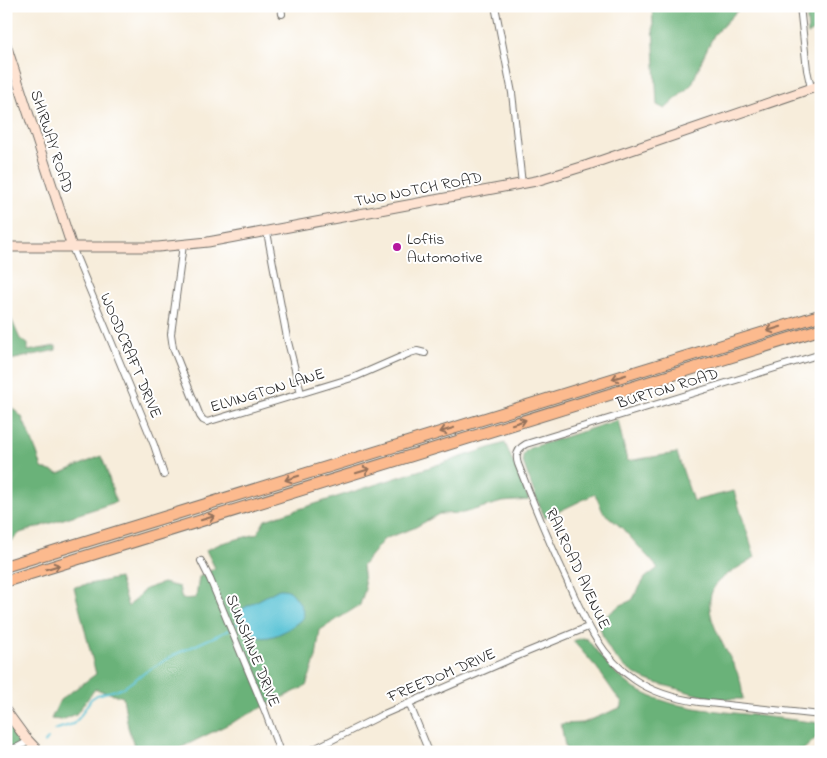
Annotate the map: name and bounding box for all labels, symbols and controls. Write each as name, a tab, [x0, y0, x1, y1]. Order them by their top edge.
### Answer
street label: SHIRWAY ROAD	[23, 87, 79, 196]
street label: TWO NOTCH ROAD	[352, 166, 484, 214]
place label: Loftis Automotive	[407, 228, 483, 270]
marker: Loftis Automotive	[391, 241, 403, 253]
street label: WOODCRAFT DRIVE	[93, 289, 167, 422]
one-way arrow	[766, 324, 782, 334]
street label: ELVINGTON LANE	[207, 362, 328, 420]
street label: BURTON ROAD	[613, 362, 721, 416]
one-way arrow	[611, 372, 627, 382]
one-way arrow	[510, 417, 526, 427]
one-way arrow	[439, 425, 455, 435]
one-way arrow	[355, 465, 371, 475]
one-way arrow	[284, 474, 300, 483]
street label: RAILROAD AVENUE	[539, 504, 616, 633]
one-way arrow	[200, 513, 216, 523]
one-way arrow	[44, 561, 60, 571]
street label: SUNSHINE DRIVE	[219, 591, 286, 711]
street label: FREEDOM DRIVE	[383, 642, 499, 710]

